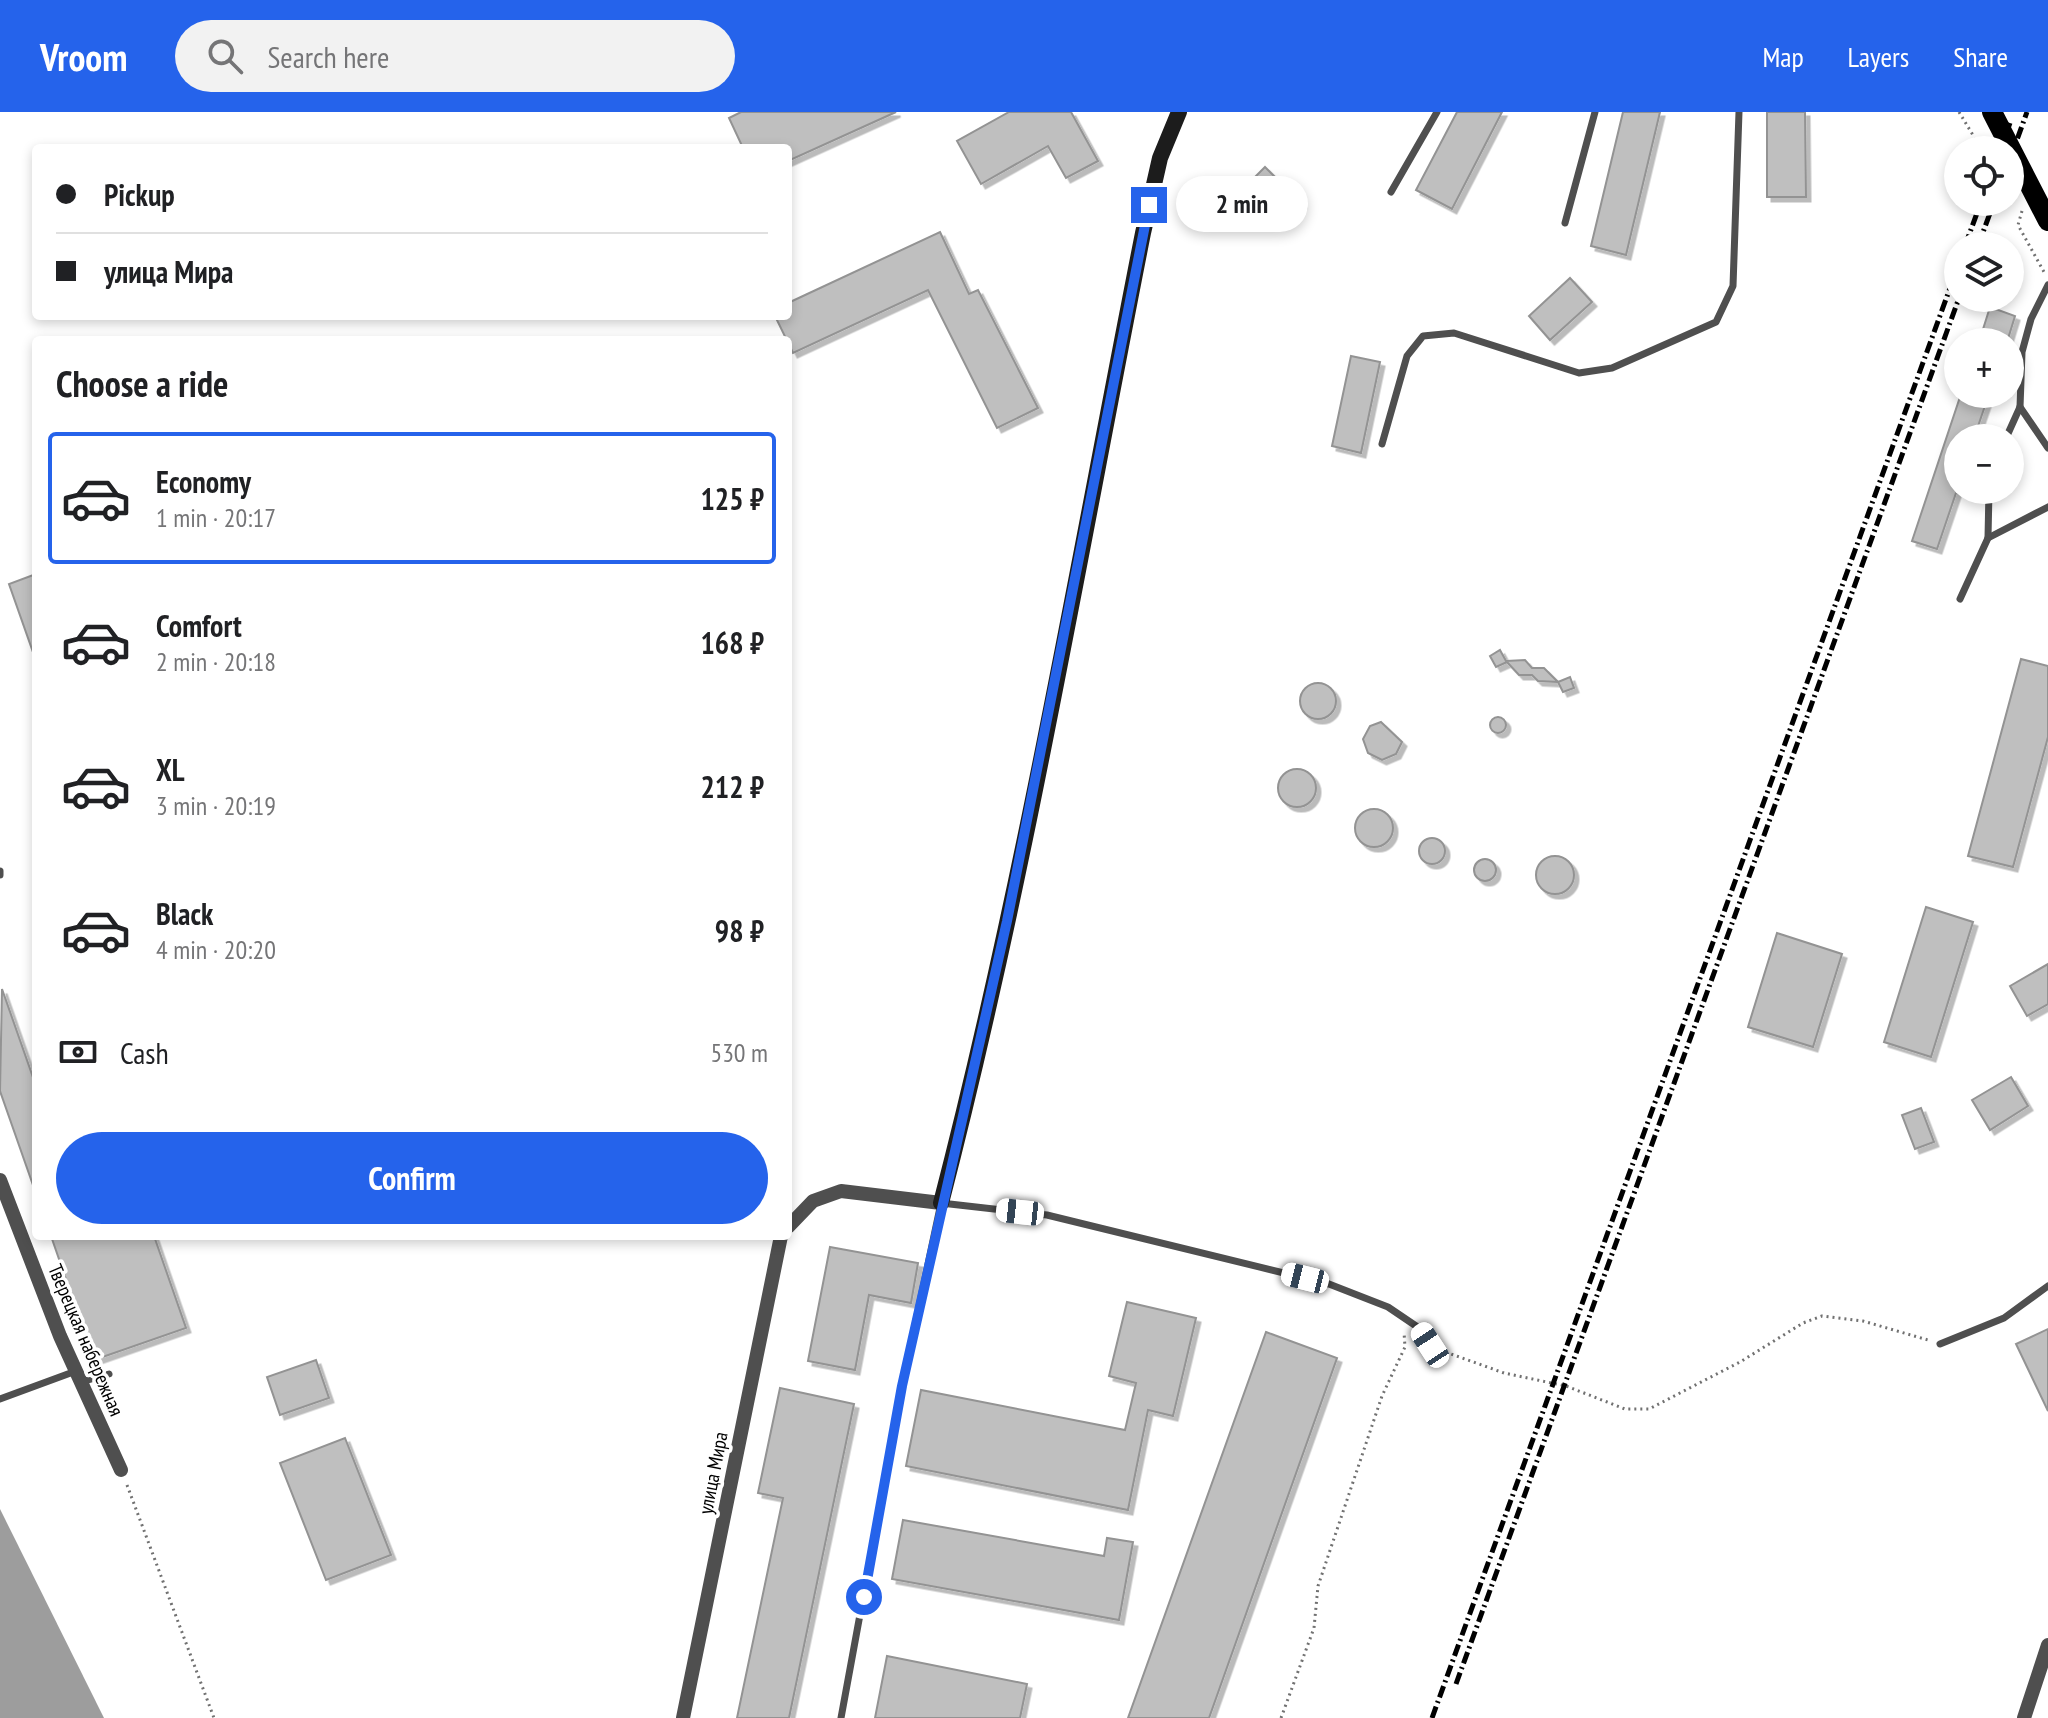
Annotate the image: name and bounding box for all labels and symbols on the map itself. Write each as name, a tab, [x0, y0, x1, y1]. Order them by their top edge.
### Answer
callout: 2 min	[1177, 177, 1309, 233]
route end	[1131, 187, 1167, 223]
car	[995, 1198, 1045, 1226]
street label: Тверецкая набережная	[42, 1260, 130, 1420]
car	[1279, 1261, 1331, 1295]
car	[1407, 1318, 1453, 1372]
street label: улица Мира	[692, 1430, 734, 1516]
route start	[846, 1579, 882, 1615]

